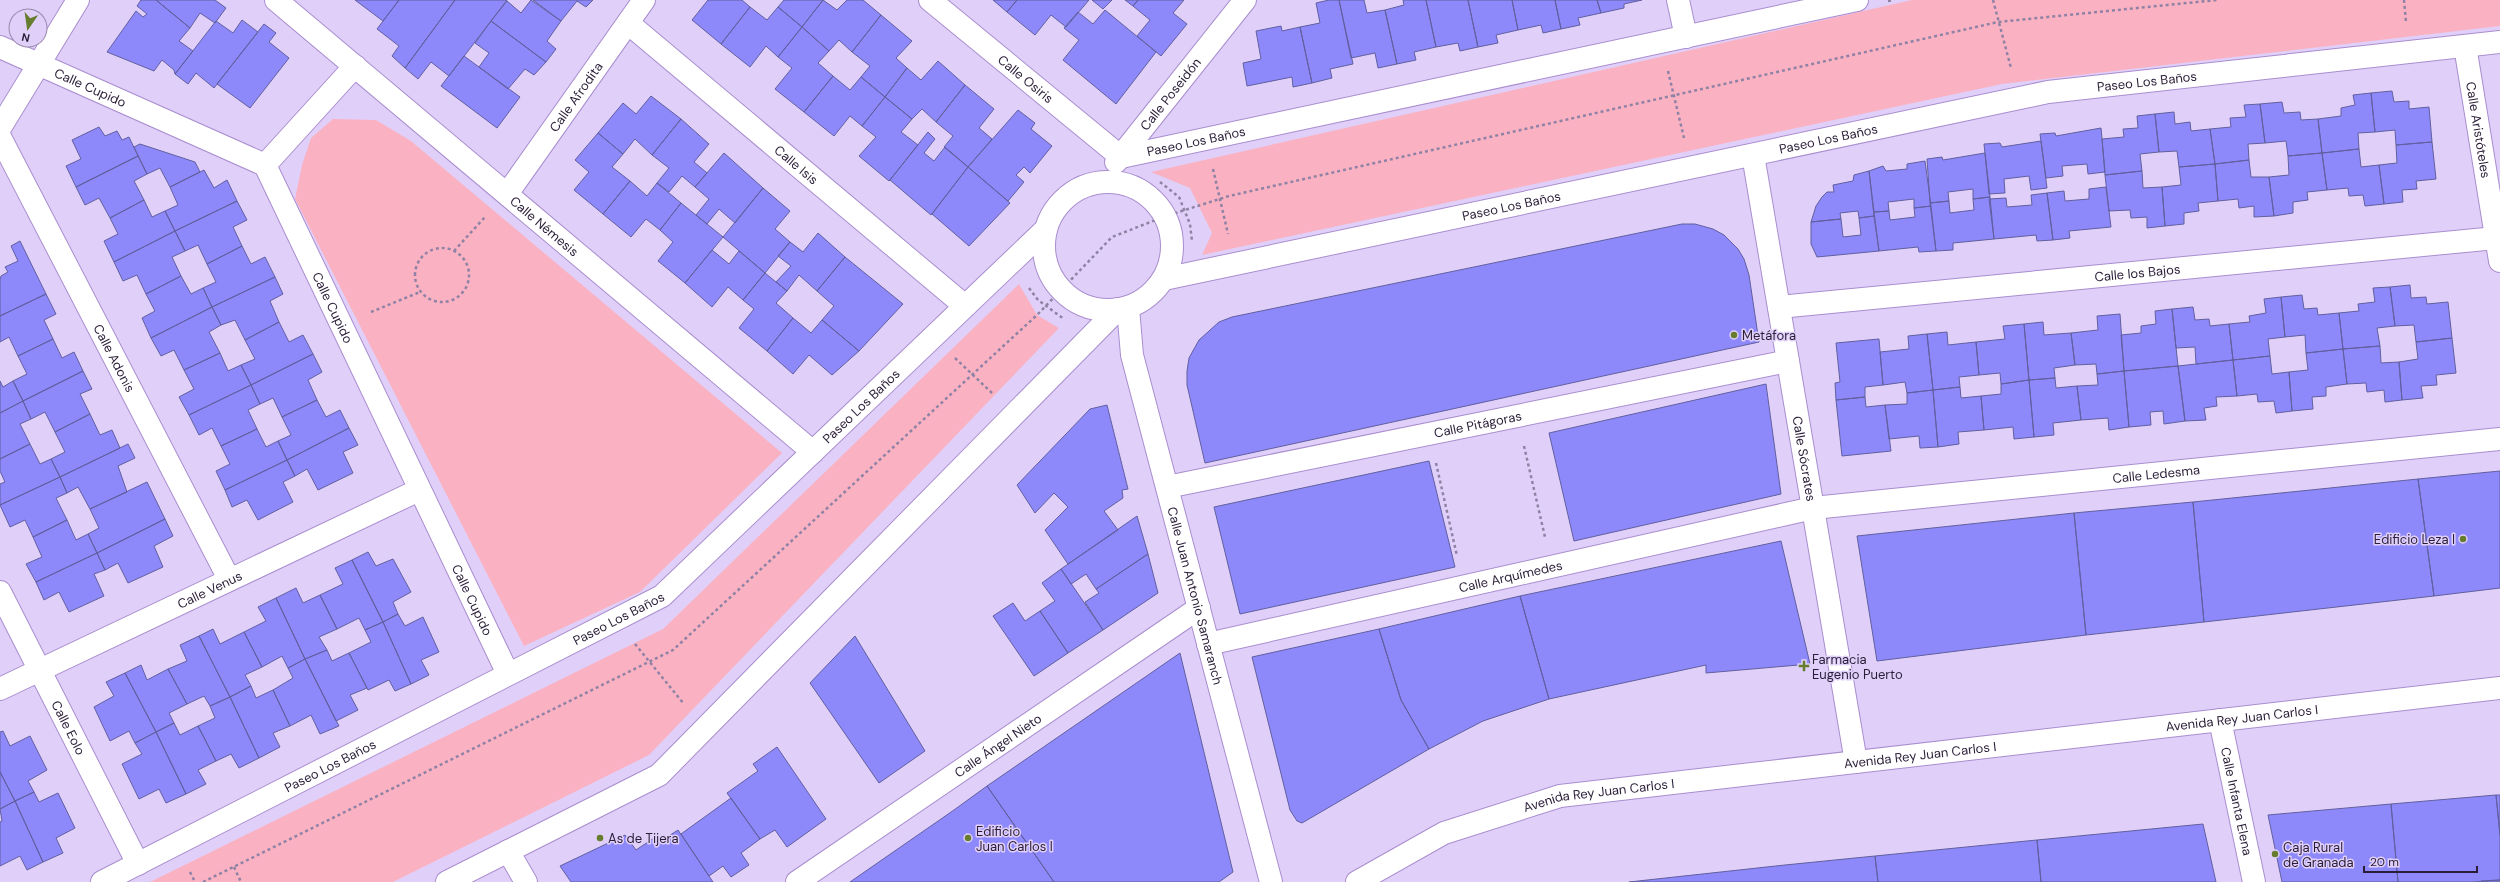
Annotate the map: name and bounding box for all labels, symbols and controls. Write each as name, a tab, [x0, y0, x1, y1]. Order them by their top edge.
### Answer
north arrow	[8, 8, 48, 48]
text: N	[20, 30, 31, 45]
street label: Calle Osiris	[994, 51, 1057, 107]
street label: Calle Poseidón	[1136, 54, 1204, 134]
street label: Calle Afrodita	[545, 59, 606, 135]
street label: Calle Cupido	[52, 64, 129, 111]
street label: Paseo Los Baños	[2096, 67, 2198, 95]
street label: Calle Aristóteles	[2462, 80, 2495, 179]
street label: Paseo Los Baños	[1777, 120, 1879, 157]
street label: Paseo Los Baños	[1145, 122, 1247, 160]
street label: Calle Isis	[771, 141, 822, 188]
street label: Paseo Los Baños	[1460, 187, 1562, 224]
street label: Calle Némesis	[507, 192, 582, 260]
street label: Calle los Bajos	[2094, 260, 2181, 285]
street label: Calle Cupido	[309, 269, 357, 346]
street label: Calle Adonis	[90, 321, 139, 395]
place label: Metáfora	[1742, 327, 1796, 344]
marker: Metáfora	[1729, 330, 1739, 340]
street label: Paseo Los Baños	[819, 365, 903, 447]
street label: Calle Pitágoras	[1432, 407, 1523, 441]
street label: Calle Sócrates	[1789, 415, 1820, 503]
street label: Calle Ledesma	[2112, 461, 2201, 486]
street label: Calle Juan Antonio Samaranch	[1164, 505, 1227, 686]
place label: Edificio Leza I	[2374, 531, 2455, 548]
marker: Edificio Leza I	[2458, 534, 2468, 544]
street label: Calle Arquímedes	[1457, 556, 1564, 596]
street label: Calle Cupido	[448, 561, 497, 639]
street label: Calle Venus	[174, 567, 245, 612]
street label: Paseo Los Baños	[570, 588, 667, 649]
place label: Farmacia Eugenio Puerto	[1812, 651, 1903, 683]
marker: Farmacia Eugenio Puerto	[1799, 661, 1809, 671]
street label: Calle Eolo	[48, 697, 90, 758]
street label: Avenida Rey Juan Carlos I	[2165, 700, 2319, 735]
street label: Calle Ángel Nieto	[951, 709, 1045, 781]
street label: Paseo Los Baños	[281, 735, 379, 796]
street label: Avenida Rey Juan Carlos I	[1843, 737, 1997, 772]
street label: Calle Infanta Elena	[2217, 746, 2257, 857]
street label: Avenida Rey Juan Carlos I	[1521, 774, 1675, 816]
place label: Edificio Juan Carlos I	[976, 823, 1053, 855]
place label: As de Tijera	[608, 830, 678, 847]
marker: As de Tijera	[595, 833, 605, 843]
marker: Edificio Juan Carlos I	[963, 833, 973, 843]
place label: Caja Rural de Granada	[2283, 839, 2354, 871]
scale bar	[2364, 848, 2477, 874]
marker: Caja Rural de Granada	[2270, 849, 2280, 859]
text: 20 m	[2370, 854, 2399, 870]

